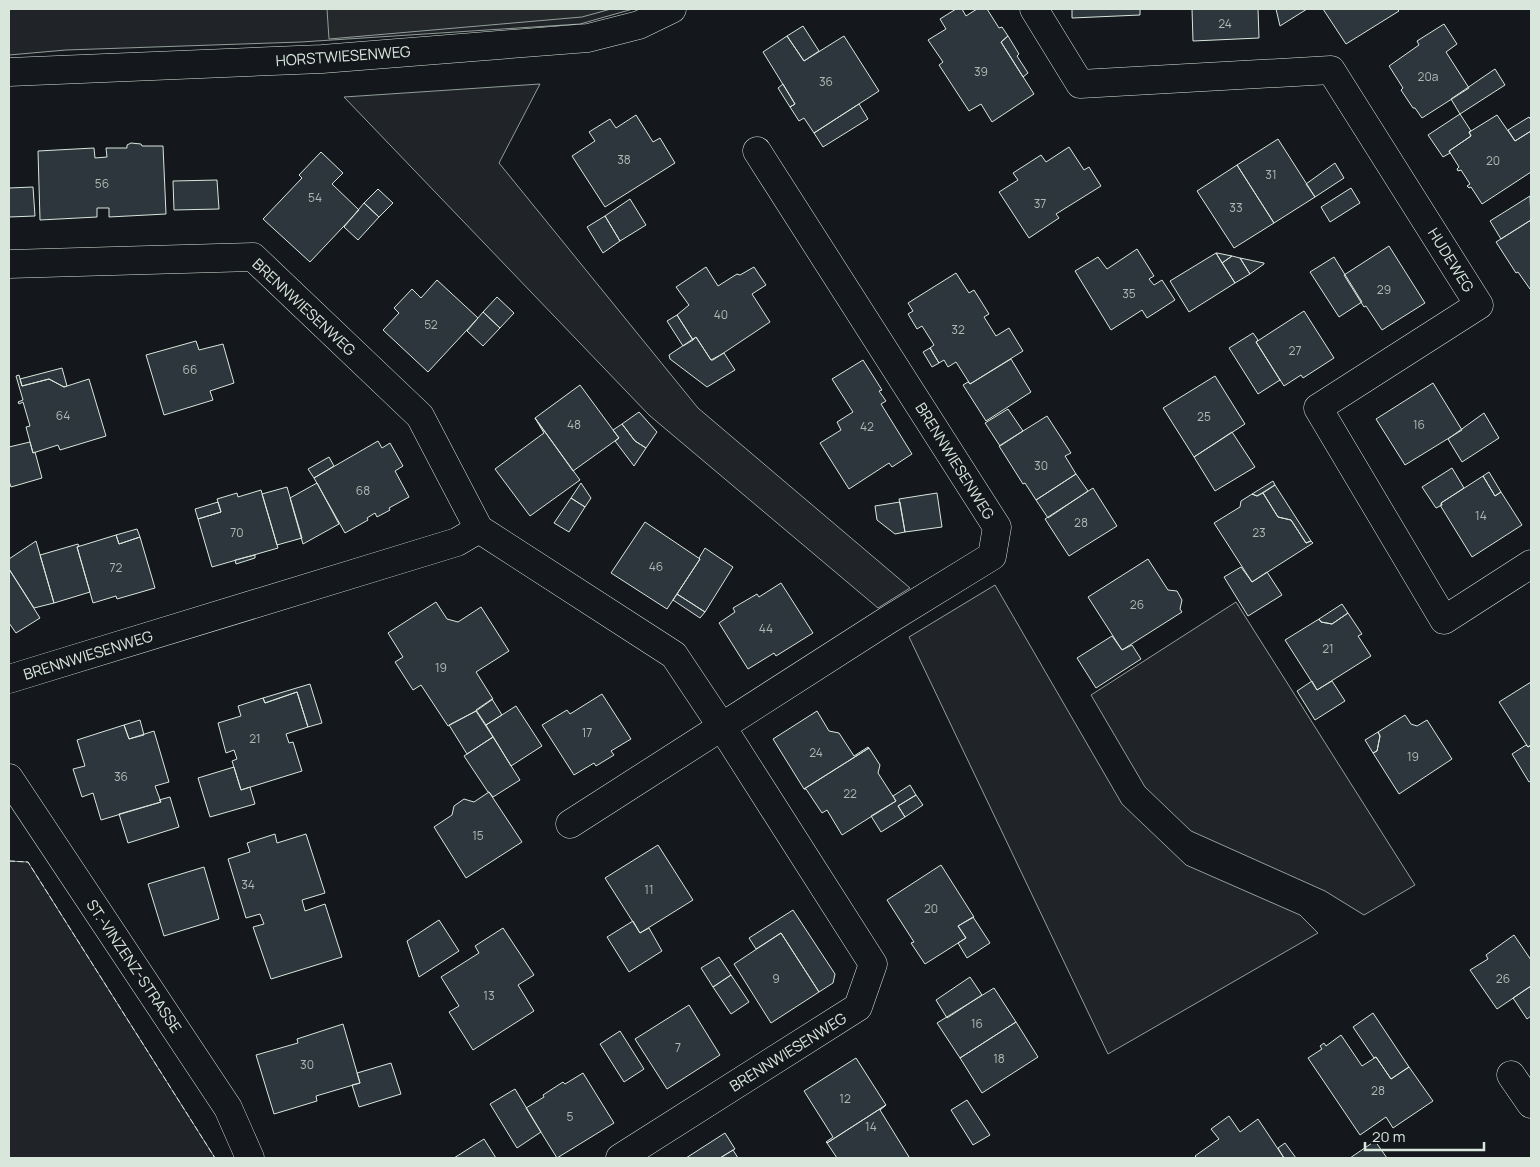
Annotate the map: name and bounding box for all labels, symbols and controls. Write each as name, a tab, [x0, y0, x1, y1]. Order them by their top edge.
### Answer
house number: 24	[1218, 15, 1232, 32]
street label: HORSTWIESENWEG	[275, 41, 412, 71]
house number: 39	[974, 63, 988, 80]
house number: 20a	[1418, 68, 1438, 85]
house number: 36	[819, 73, 833, 90]
house number: 38	[617, 151, 631, 168]
house number: 20	[1486, 152, 1500, 169]
house number: 31	[1265, 166, 1277, 183]
house number: 56	[95, 175, 109, 192]
house number: 54	[308, 189, 322, 206]
house number: 37	[1034, 195, 1046, 212]
house number: 33	[1229, 199, 1243, 216]
street label: HUDEWEG	[1423, 224, 1479, 297]
street label: BRENNWIESENWEG	[248, 254, 361, 361]
house number: 29	[1377, 281, 1391, 298]
house number: 35	[1122, 285, 1136, 302]
house number: 40	[714, 306, 728, 323]
house number: 52	[424, 316, 438, 333]
house number: 32	[951, 321, 965, 338]
house number: 27	[1289, 342, 1301, 359]
house number: 66	[183, 361, 197, 378]
street label: BRENNWIESENWEG	[911, 399, 1000, 524]
house number: 64	[56, 407, 70, 424]
house number: 25	[1197, 408, 1211, 425]
house number: 48	[567, 416, 581, 433]
house number: 16	[1413, 416, 1425, 433]
house number: 42	[860, 418, 874, 435]
house number: 30	[1034, 457, 1048, 474]
house number: 68	[356, 482, 370, 499]
house number: 14	[1475, 507, 1487, 524]
house number: 28	[1074, 514, 1088, 531]
house number: 70	[230, 524, 244, 541]
house number: 23	[1252, 524, 1266, 541]
house number: 46	[649, 558, 663, 575]
house number: 72	[110, 559, 123, 576]
house number: 26	[1130, 596, 1144, 613]
house number: 44	[759, 620, 773, 637]
street label: BRENNWIESENWEG	[21, 625, 156, 685]
house number: 21	[1322, 640, 1334, 657]
house number: 19	[435, 659, 447, 676]
house number: 17	[582, 724, 592, 741]
house number: 21	[249, 730, 261, 747]
house number: 24	[809, 744, 823, 761]
house number: 19	[1407, 748, 1419, 765]
house number: 36	[114, 768, 128, 785]
house number: 22	[843, 785, 857, 802]
house number: 15	[472, 827, 484, 844]
house number: 34	[241, 876, 255, 893]
house number: 11	[644, 881, 654, 898]
street label: ST.-VINZENZ-STRASSE	[82, 895, 186, 1037]
house number: 20	[924, 900, 938, 917]
house number: 9	[772, 970, 780, 987]
house number: 26	[1496, 970, 1510, 987]
house number: 13	[483, 987, 495, 1004]
street label: BRENNWIESENWEG	[726, 1007, 851, 1096]
house number: 16	[971, 1015, 983, 1032]
house number: 7	[675, 1039, 681, 1056]
house number: 18	[993, 1050, 1005, 1067]
house number: 30	[300, 1056, 314, 1073]
house number: 28	[1371, 1082, 1385, 1099]
house number: 12	[839, 1090, 851, 1107]
house number: 5	[567, 1108, 574, 1125]
house number: 14	[865, 1118, 877, 1135]
scale bar	[1365, 1120, 1484, 1152]
text: 20 m	[1372, 1126, 1405, 1147]

